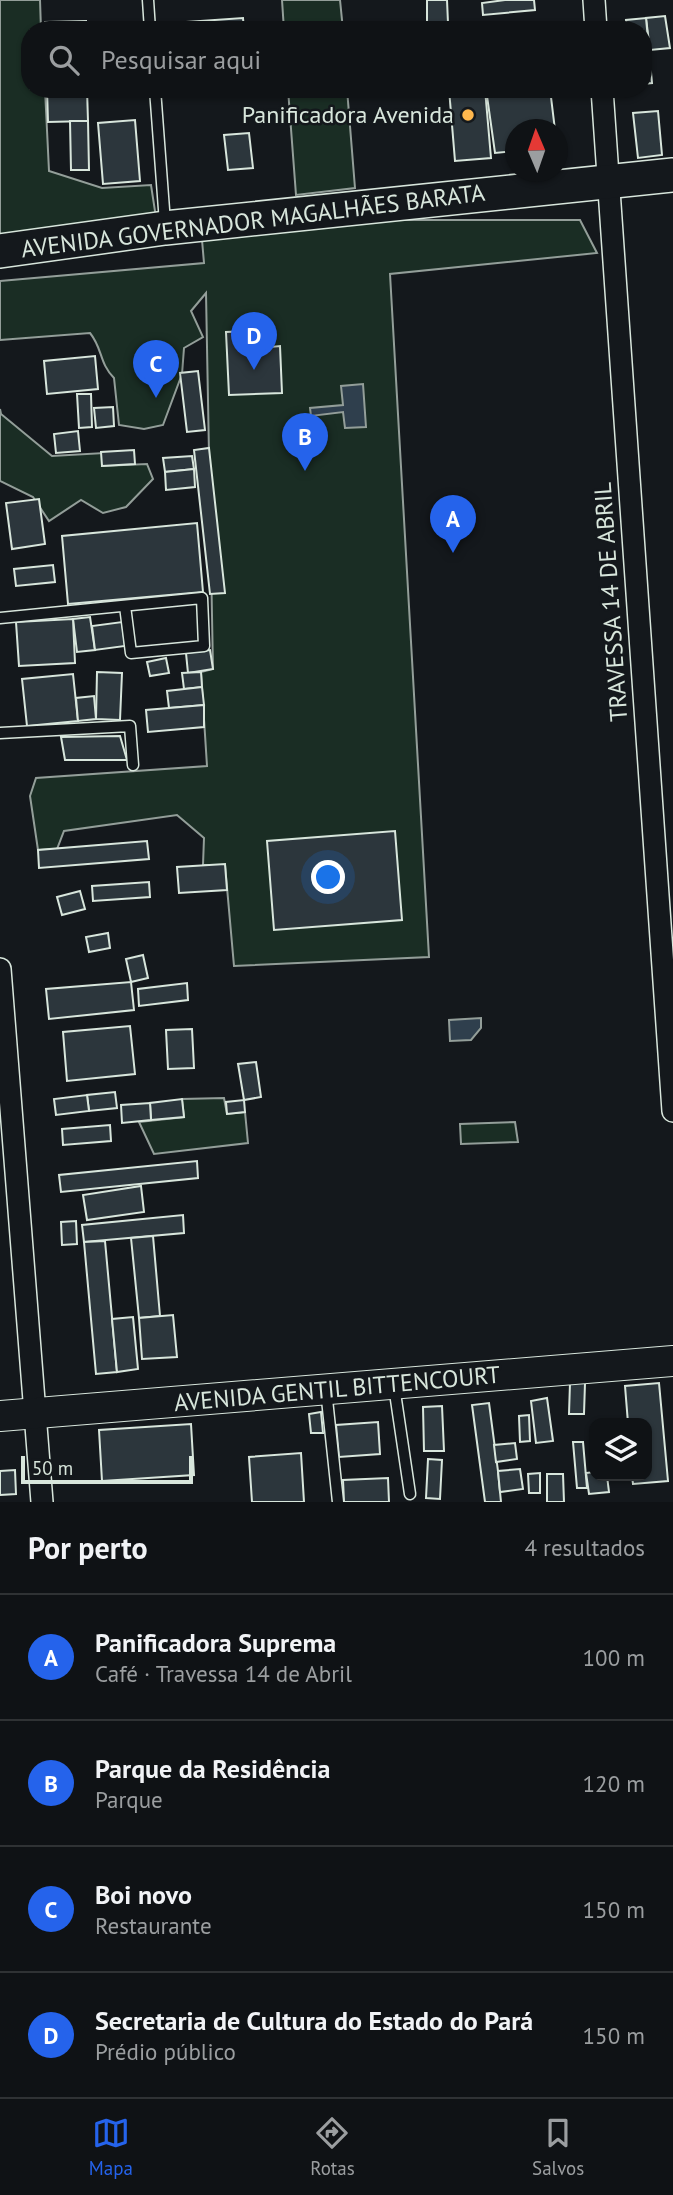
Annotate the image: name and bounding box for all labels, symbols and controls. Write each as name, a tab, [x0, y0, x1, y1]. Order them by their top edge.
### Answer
search box	[21, 21, 652, 98]
icon: search	[45, 41, 83, 79]
text: Pesquisar aqui	[101, 43, 261, 76]
place label: Panificadora Avenida	[242, 99, 454, 130]
marker: Panificadora Avenida	[460, 107, 476, 123]
north arrow	[505, 119, 568, 182]
street label: AVENIDA GOVERNADOR MAGALHÃES BARATA	[19, 177, 487, 264]
pin: D	[231, 312, 277, 370]
pin: C	[133, 340, 179, 398]
pin: B	[282, 413, 328, 471]
street label: TRAVESSA 14 DE ABRIL	[587, 481, 634, 723]
pin: A	[430, 495, 476, 553]
your location	[311, 860, 345, 894]
street label: AVENIDA GENTIL BITTENCOURT	[173, 1359, 501, 1418]
map controls	[589, 1418, 652, 1481]
button: layers	[589, 1418, 652, 1481]
scale bar	[21, 1453, 192, 1485]
text: 50 m	[32, 1456, 73, 1480]
text: Por perto	[28, 1528, 148, 1567]
text: 4 resultados	[524, 1533, 645, 1562]
text: Panificadora Suprema	[95, 1626, 336, 1659]
text: A	[44, 1643, 58, 1672]
text: 100 m	[583, 1643, 645, 1672]
text: Café · Travessa 14 de Abril	[95, 1659, 352, 1688]
text: Parque da Residência	[95, 1752, 330, 1785]
text: B	[44, 1769, 58, 1798]
text: 120 m	[583, 1769, 645, 1798]
text: Parque	[95, 1785, 163, 1814]
text: Boi novo	[95, 1878, 192, 1911]
text: C	[45, 1895, 57, 1924]
text: 150 m	[583, 1895, 645, 1924]
text: Restaurante	[95, 1911, 212, 1940]
text: Secretaria de Cultura do Estado do Pará	[95, 2004, 533, 2037]
text: D	[44, 2021, 58, 2050]
text: 150 m	[583, 2021, 645, 2050]
text: Prédio público	[95, 2037, 236, 2066]
tab: Mapa	[89, 2114, 133, 2180]
tab: Rotas	[310, 2114, 355, 2180]
tab: Salvos	[532, 2114, 584, 2180]

